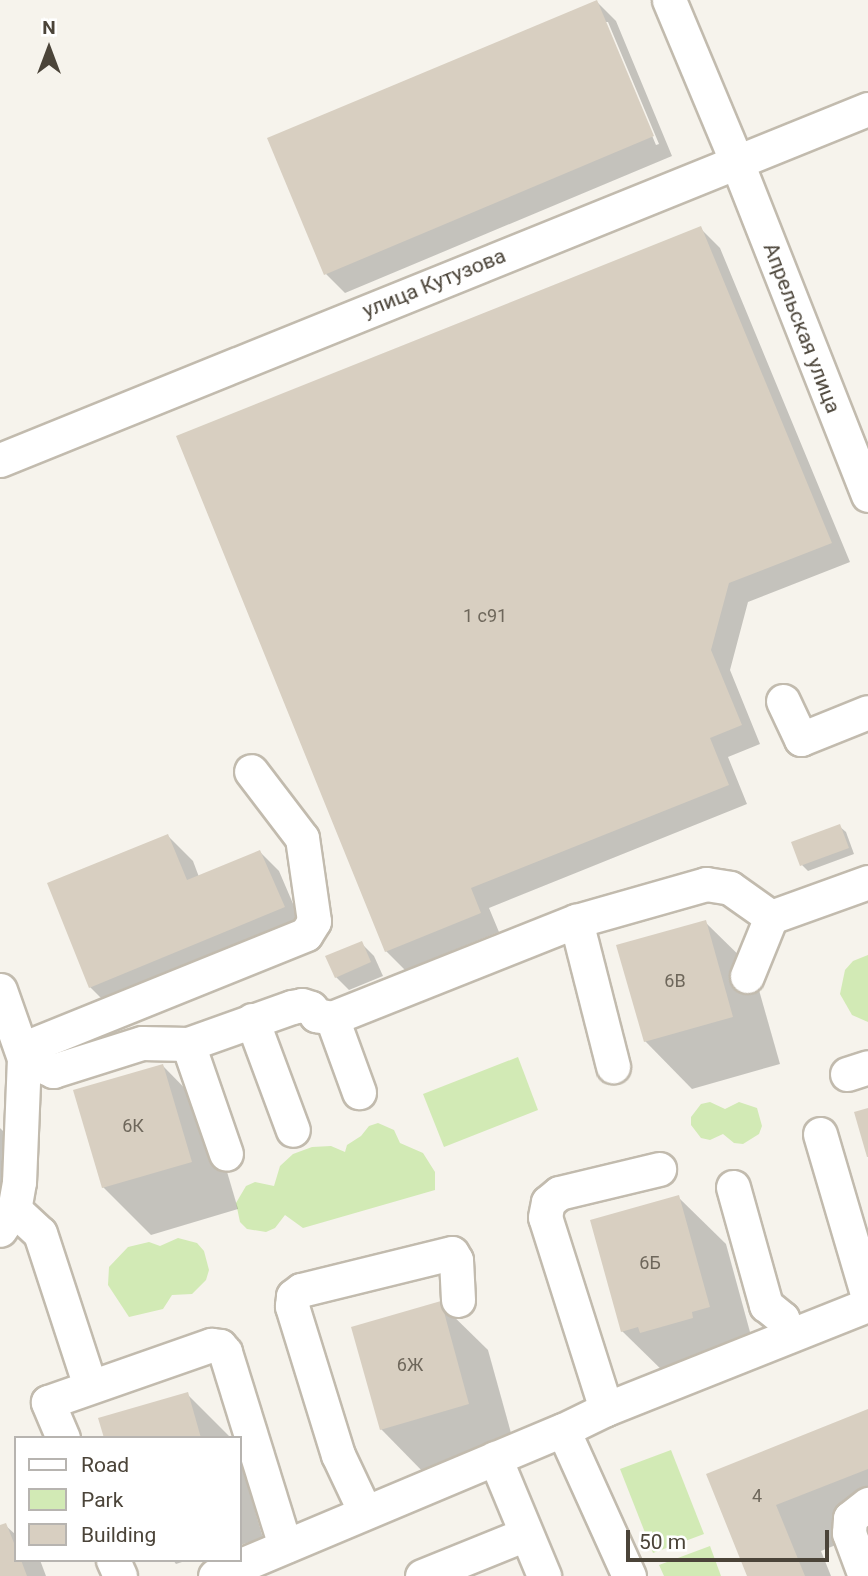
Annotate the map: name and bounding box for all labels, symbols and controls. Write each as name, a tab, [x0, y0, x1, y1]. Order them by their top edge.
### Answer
north arrow	[14, 14, 84, 84]
text: N	[42, 16, 56, 39]
street label: Апрельская улица	[758, 239, 846, 417]
street label: улица Кутузова	[359, 243, 509, 323]
house number: 1 с91	[463, 605, 507, 627]
house number: 6В	[664, 970, 686, 992]
house number: 6К	[122, 1115, 144, 1137]
house number: 6Б	[639, 1252, 661, 1274]
house number: 6Ж	[397, 1354, 423, 1376]
legend	[14, 1436, 242, 1562]
text: Road	[81, 1453, 129, 1477]
house number: 4	[752, 1485, 762, 1507]
text: Park	[81, 1488, 123, 1512]
scale bar	[630, 1516, 833, 1560]
text: Building	[81, 1523, 156, 1547]
text: 50 m	[639, 1530, 686, 1554]

